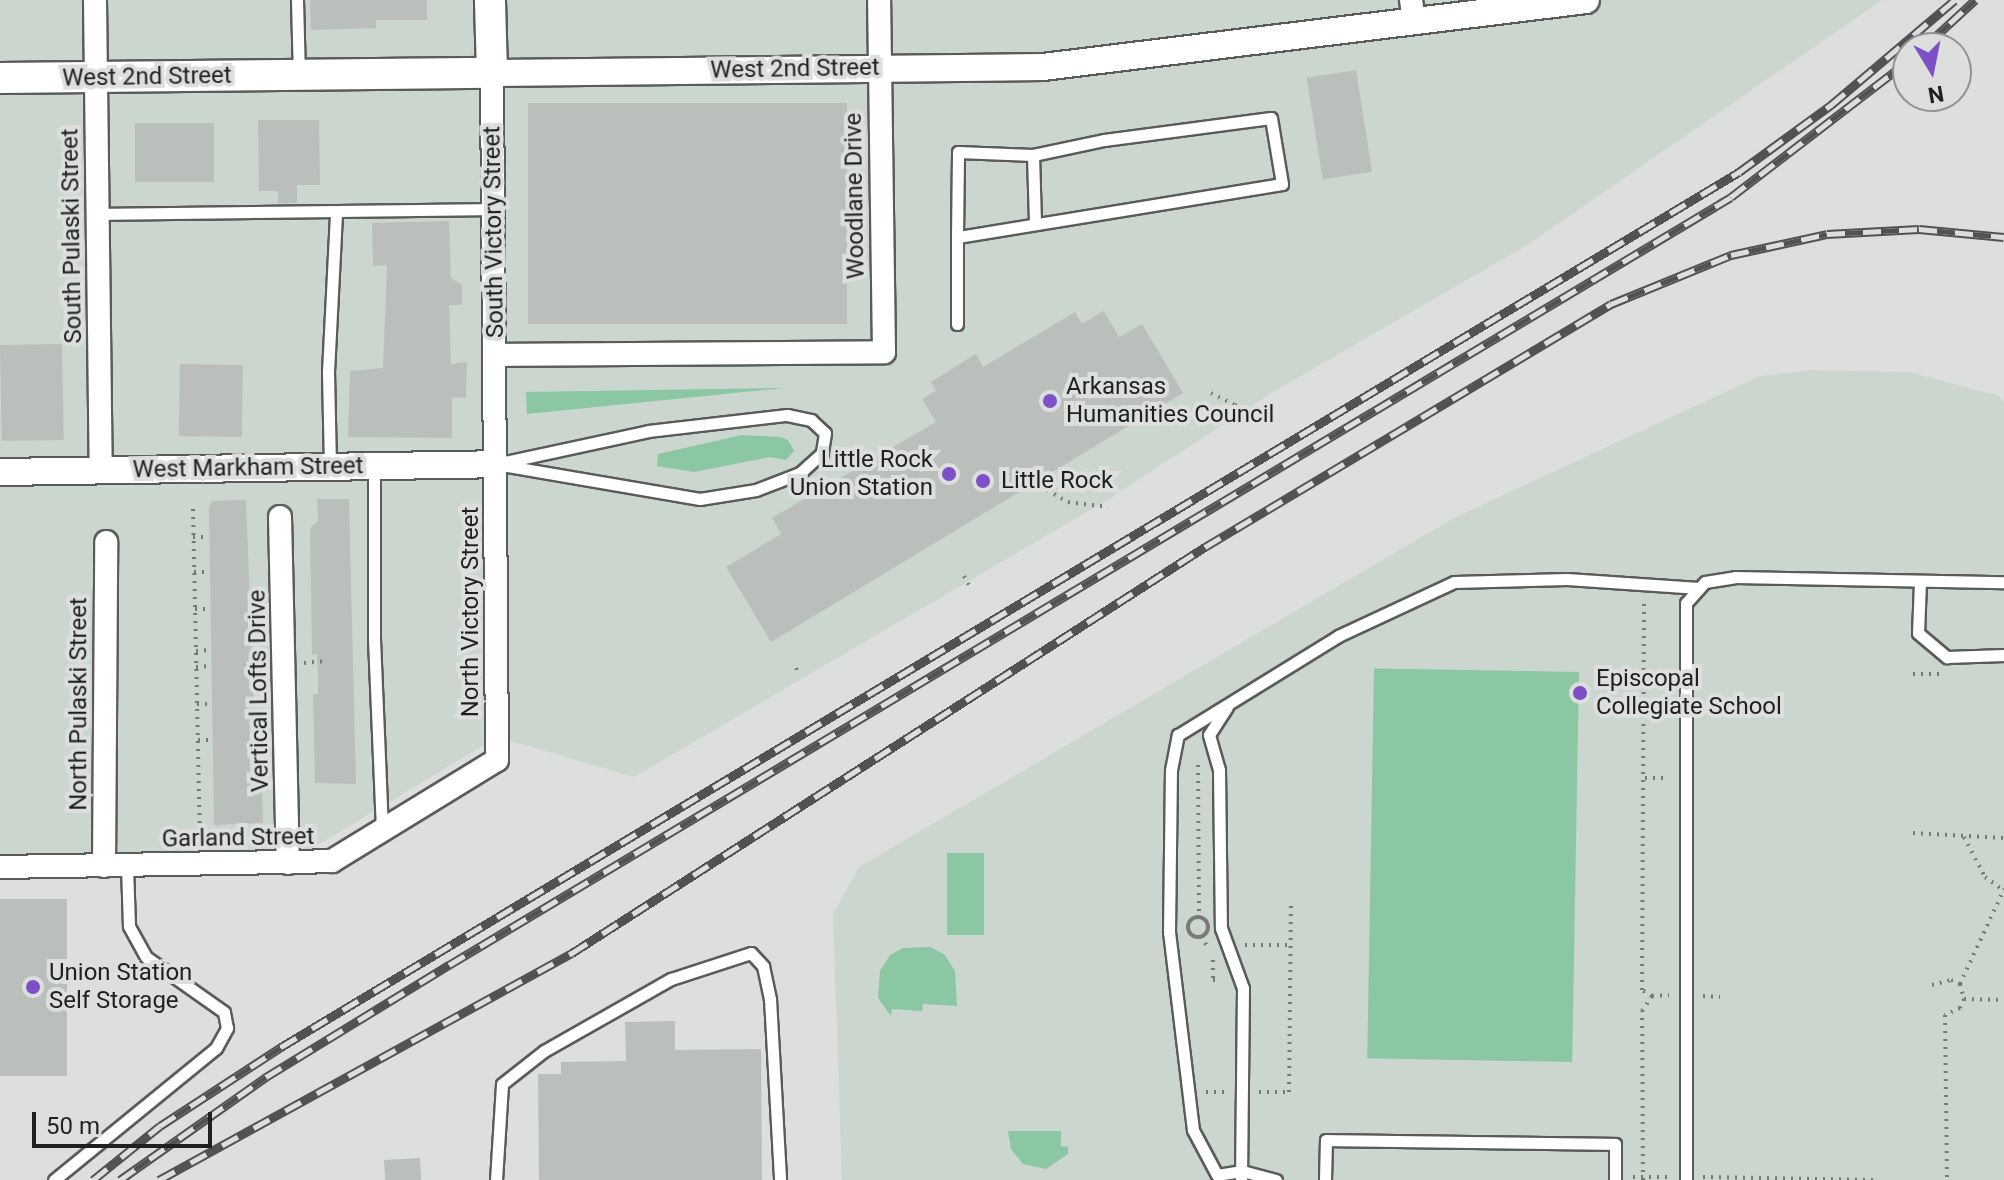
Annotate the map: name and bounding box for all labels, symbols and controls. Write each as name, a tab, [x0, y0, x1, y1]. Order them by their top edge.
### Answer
north arrow	[1892, 32, 1972, 112]
street label: West 2nd Street	[710, 53, 880, 85]
street label: West 2nd Street	[62, 61, 232, 93]
text: N	[1926, 80, 1946, 108]
street label: Woodlane Drive	[839, 112, 871, 280]
street label: South Victory Street	[478, 126, 510, 338]
street label: South Pulaski Street	[56, 128, 88, 344]
place label: Arkansas Humanities Council	[1066, 373, 1274, 429]
marker: Arkansas Humanities Council	[1041, 392, 1059, 410]
place label: Little Rock Union Station	[790, 446, 933, 502]
street label: West Markham Street	[132, 452, 364, 484]
marker: Little Rock Union Station	[940, 465, 958, 483]
place label: Little Rock	[1001, 467, 1113, 495]
marker: Little Rock	[972, 470, 994, 492]
street label: North Victory Street	[457, 507, 485, 717]
street label: Vertical Lofts Drive	[243, 590, 275, 792]
street label: North Pulaski Street	[65, 597, 93, 811]
place label: Episcopal Collegiate School	[1596, 665, 1782, 721]
marker: Episcopal Collegiate School	[1571, 684, 1589, 702]
street label: Garland Street	[162, 822, 314, 854]
place label: Union Station Self Storage	[49, 959, 192, 1015]
marker: Union Station Self Storage	[24, 978, 42, 996]
scale bar	[36, 1096, 216, 1146]
text: 50 m	[46, 1112, 100, 1140]

